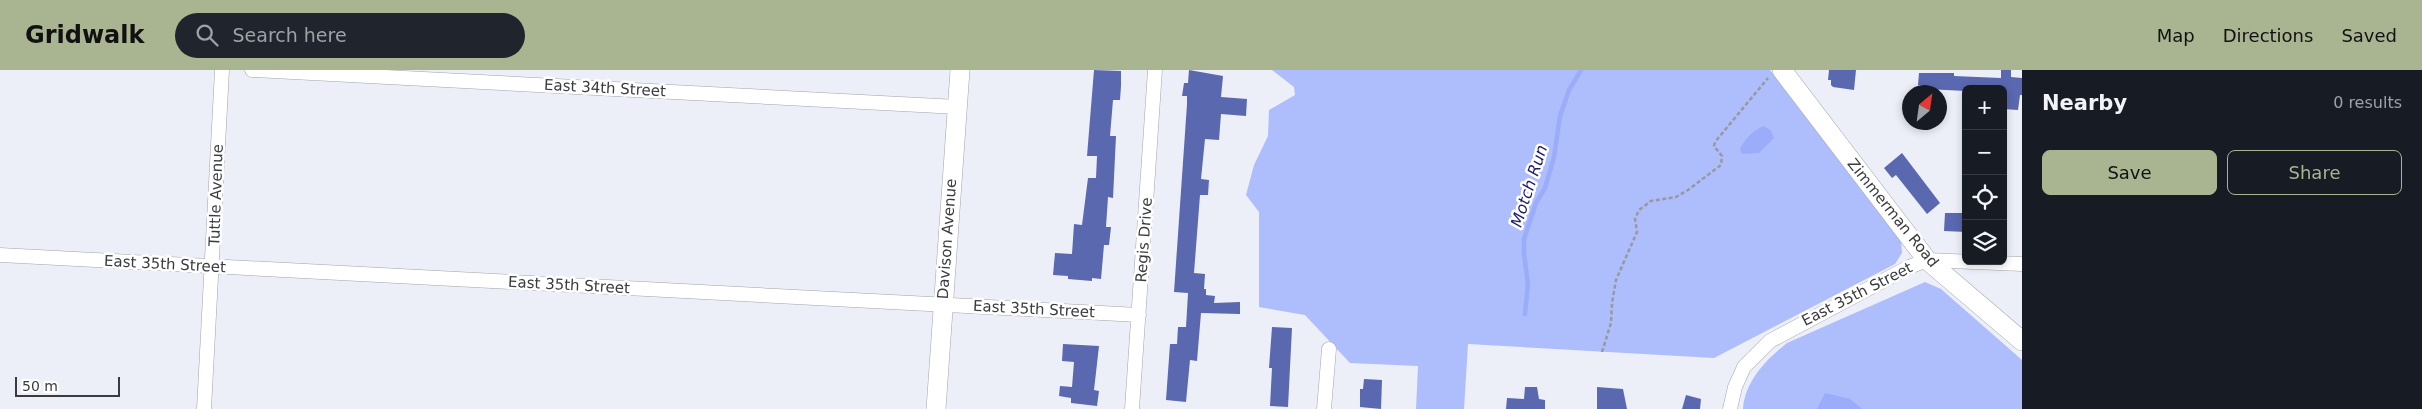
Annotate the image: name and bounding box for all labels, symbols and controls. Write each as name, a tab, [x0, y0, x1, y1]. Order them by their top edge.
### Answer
search box	[175, 13, 525, 58]
text: Gridwalk	[25, 21, 145, 49]
icon: search	[193, 21, 221, 49]
text: Search here	[233, 24, 347, 46]
text: Map	[2157, 25, 2195, 46]
text: Directions	[2223, 25, 2313, 46]
text: Saved	[2341, 25, 2397, 46]
street label: East 34th Street	[544, 76, 666, 100]
north arrow	[1902, 85, 1947, 130]
map controls	[1962, 85, 2007, 265]
button: +	[1962, 85, 2007, 130]
text: Nearby	[2042, 91, 2127, 115]
text: 0 results	[2333, 93, 2402, 112]
button: −	[1962, 130, 2007, 175]
water label: Motch Run	[1507, 143, 1551, 229]
street label: Tuttle Avenue	[205, 144, 227, 247]
button: Save	[2042, 150, 2217, 195]
button: Share	[2227, 150, 2402, 195]
street label: Zimmerman Road	[1844, 155, 1942, 271]
button: locate	[1962, 175, 2007, 220]
street label: Davison Avenue	[934, 178, 960, 300]
street label: Regis Drive	[1132, 197, 1156, 283]
button: layers	[1962, 220, 2007, 265]
street label: East 35th Street	[104, 252, 226, 276]
street label: East 35th Street	[1799, 258, 1916, 330]
street label: East 35th Street	[508, 273, 630, 297]
street label: East 35th Street	[973, 297, 1095, 321]
scale bar	[15, 374, 120, 397]
text: 50 m	[22, 378, 58, 394]

